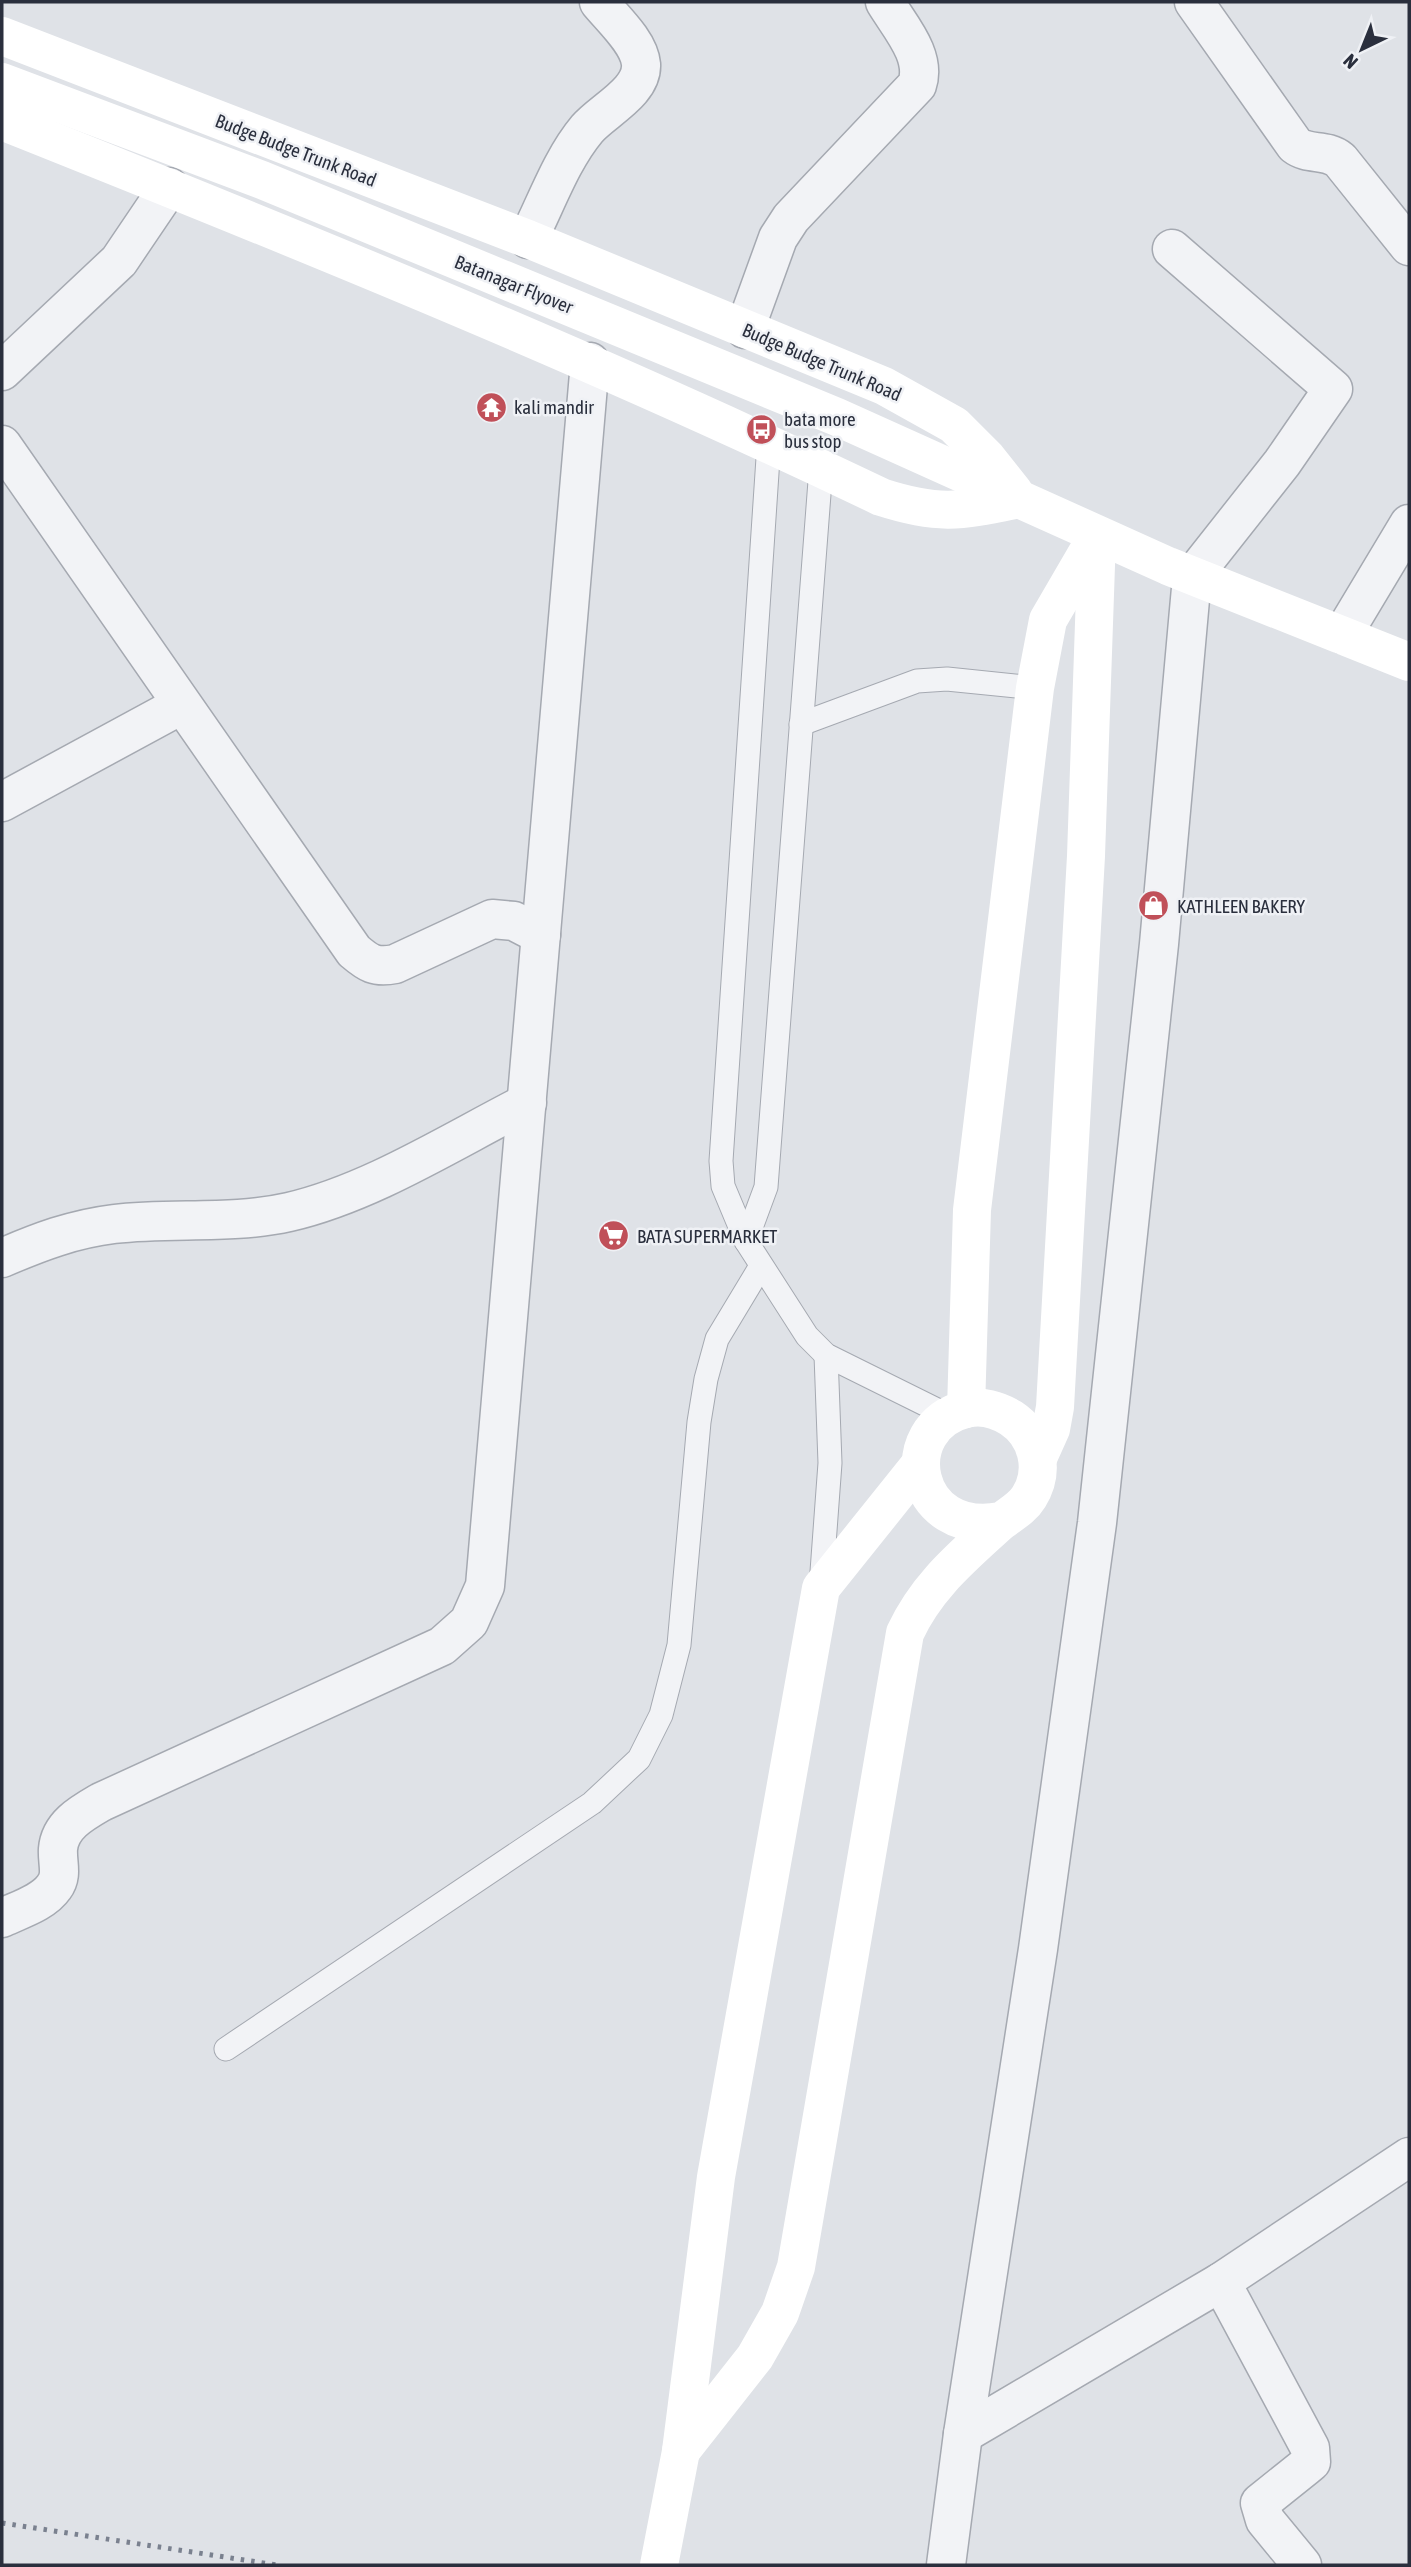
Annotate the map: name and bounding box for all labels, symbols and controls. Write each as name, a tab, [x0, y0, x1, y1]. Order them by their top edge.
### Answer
north arrow	[1327, 14, 1397, 84]
text: N	[1339, 50, 1362, 73]
street label: Budge Budge Trunk Road	[212, 109, 380, 191]
street label: Batanagar Flyover	[452, 250, 577, 318]
street label: Budge Budge Trunk Road	[739, 318, 905, 406]
temple icon: kali mandir	[474, 390, 508, 424]
place label: kali mandir	[514, 396, 594, 418]
place label: bata more bus stop	[784, 408, 856, 452]
bus stop icon: bata more bus stop	[744, 413, 778, 447]
shop icon: KATHLEEN BAKERY	[1137, 889, 1171, 923]
place label: KATHLEEN BAKERY	[1177, 895, 1306, 917]
supermarket icon: BATA SUPERMARKET	[597, 1219, 631, 1253]
place label: BATA SUPERMARKET	[637, 1225, 778, 1247]

